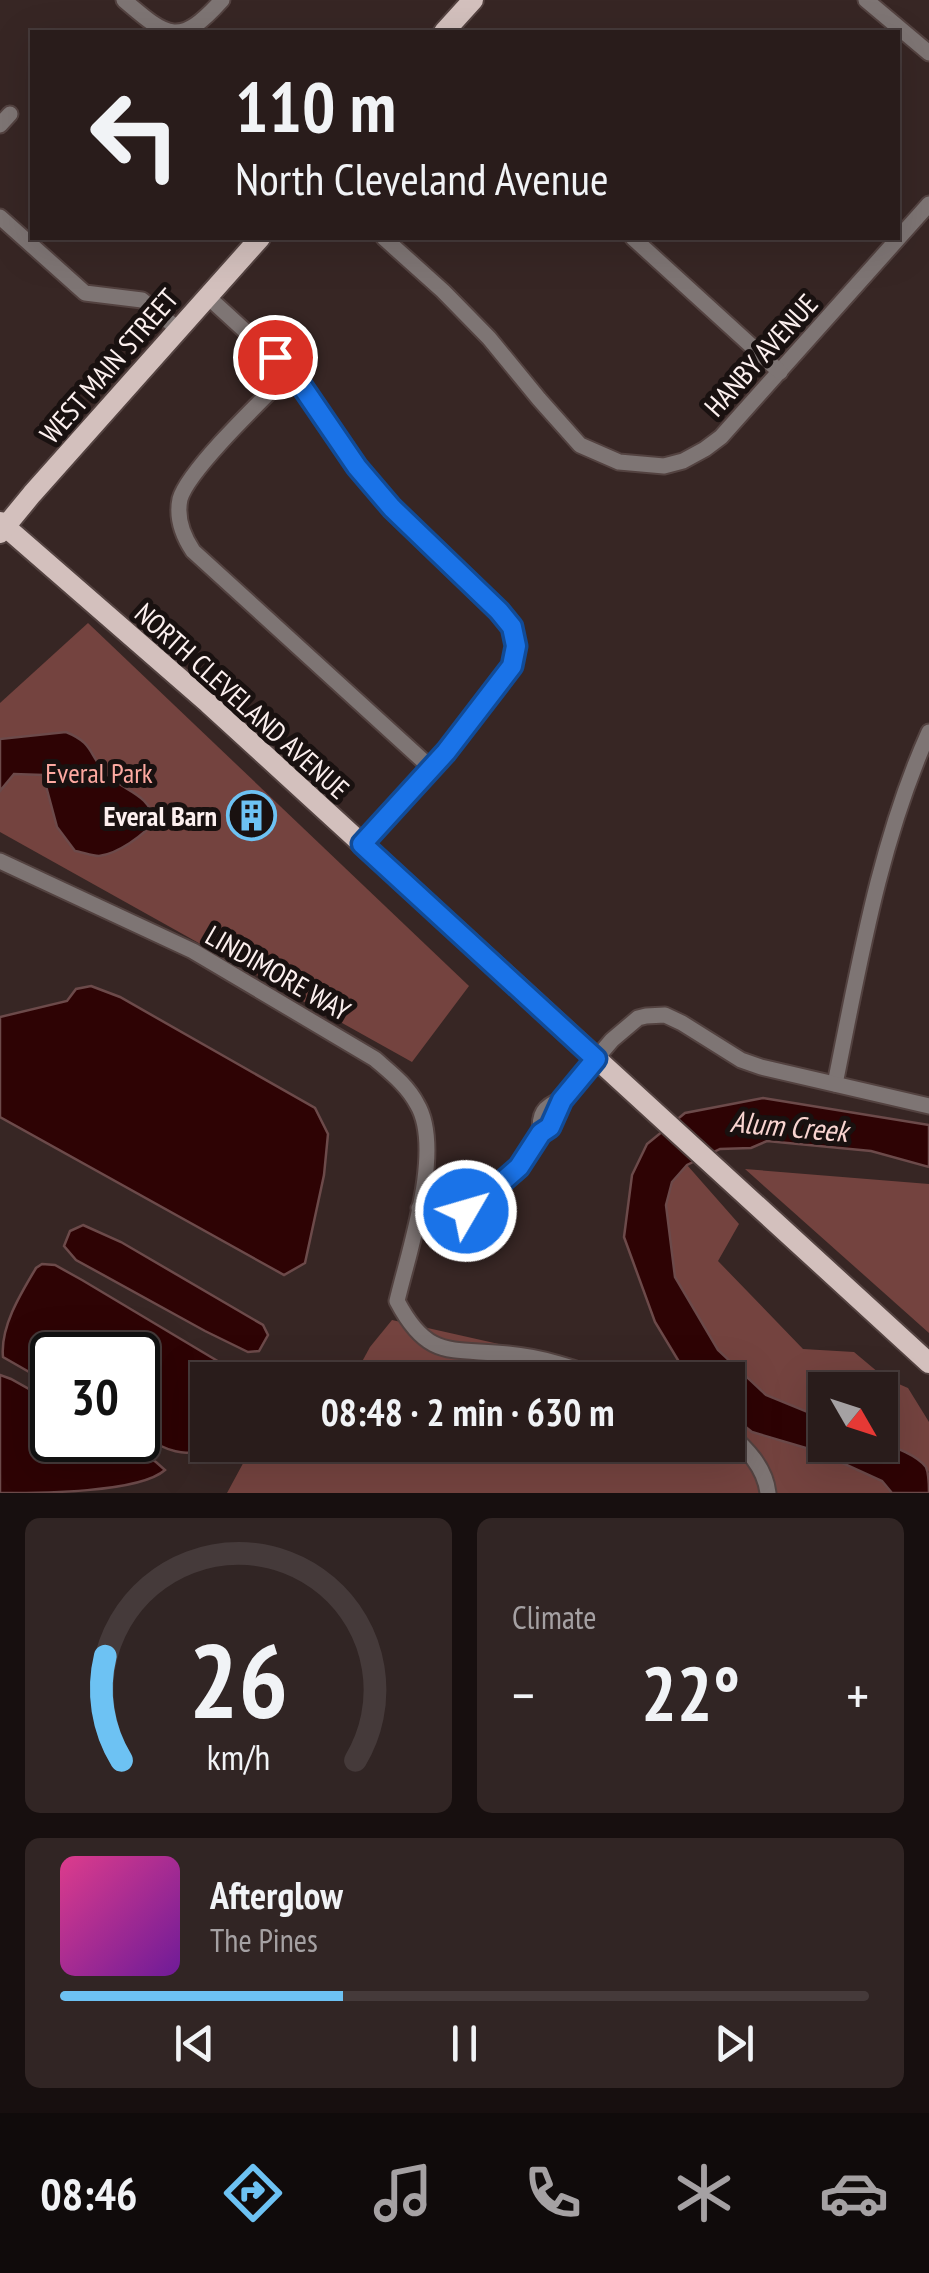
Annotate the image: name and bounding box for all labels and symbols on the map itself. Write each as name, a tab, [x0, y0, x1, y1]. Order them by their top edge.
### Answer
street label: WEST MAIN STREET	[31, 280, 186, 451]
street label: HANBY AVENUE	[696, 286, 825, 424]
pin	[233, 315, 318, 400]
street label: NORTH CLEVELAND AVENUE	[127, 594, 357, 807]
park label: Everal Park	[45, 754, 153, 791]
building icon: Everal Barn	[226, 790, 278, 842]
place label: Everal Barn	[104, 797, 217, 834]
street label: LINDIMORE WAY	[199, 916, 357, 1029]
water label: Alum Creek	[729, 1101, 853, 1150]
position arrow	[414, 1159, 518, 1263]
speed limit sign: 30	[30, 1332, 160, 1462]
north arrow	[808, 1372, 898, 1462]

